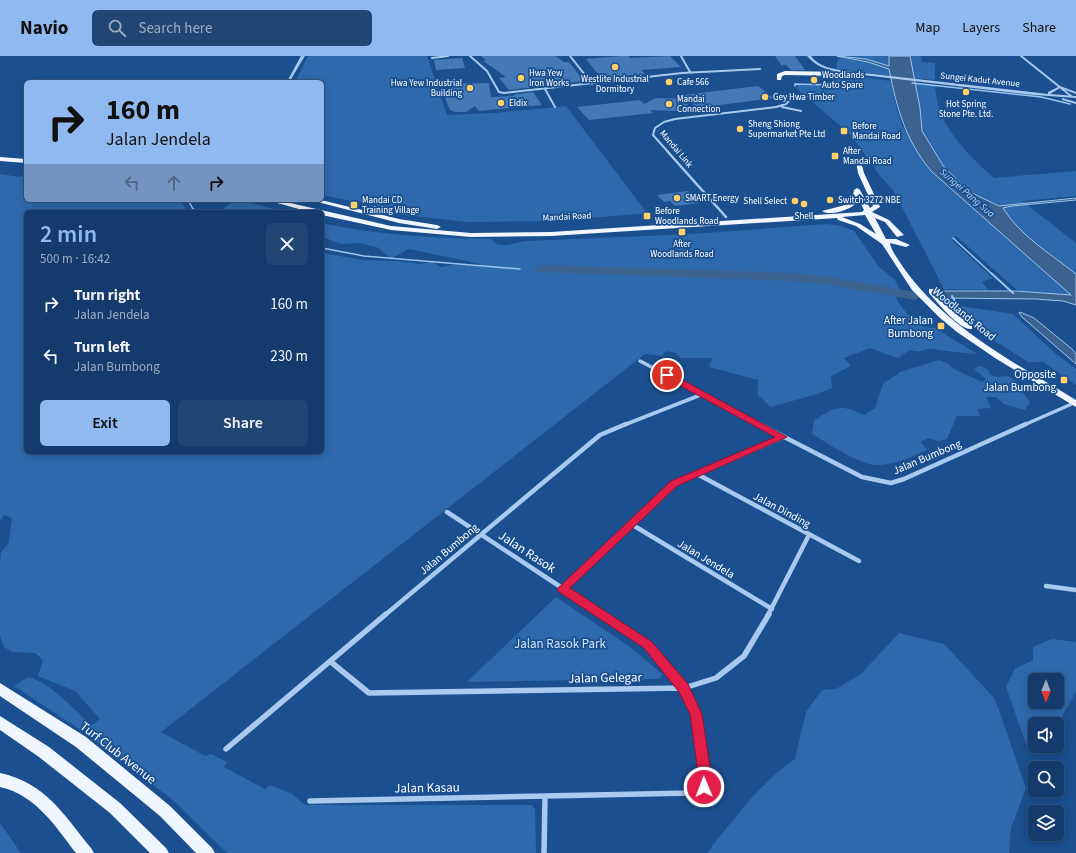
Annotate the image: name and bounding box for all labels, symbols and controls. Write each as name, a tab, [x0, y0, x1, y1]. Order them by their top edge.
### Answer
search box	[92, 10, 372, 46]
text: Navio	[20, 15, 68, 42]
icon: search	[106, 17, 128, 39]
text: Search here	[138, 18, 212, 39]
text: Map	[915, 18, 940, 38]
text: Layers	[962, 18, 1000, 38]
text: Share	[1022, 18, 1056, 38]
marker: Westlite Industrial Dormitory	[610, 62, 620, 72]
place label: Hwa Yew Iron Works	[529, 67, 570, 90]
place label: Woodlands Auto Spare	[822, 69, 865, 92]
street label: Sungei Kadut Avenue	[940, 69, 1021, 91]
marker: Hwa Yew Iron Works	[516, 73, 526, 83]
place label: Westlite Industrial Dormitory	[581, 73, 649, 96]
marker: Woodlands Auto Spare	[809, 75, 819, 85]
place label: Cafe 566	[677, 76, 709, 89]
place label: Hwa Yew Industrial Building	[391, 77, 462, 100]
marker: Cafe 566	[664, 77, 674, 87]
marker: Hwa Yew Industrial Building	[465, 83, 475, 93]
marker: Hot Spring Stone Pte. Ltd.	[961, 87, 971, 97]
text: 160 m	[106, 90, 180, 130]
place label: Gey Hwa Timber	[773, 91, 836, 104]
marker: Gey Hwa Timber	[760, 92, 770, 102]
place label: Mandai Connection	[677, 93, 720, 116]
icon: right	[40, 96, 92, 148]
place label: Eldix	[509, 97, 527, 110]
marker: Eldix	[496, 98, 506, 108]
place label: Hot Spring Stone Pte. Ltd.	[939, 98, 993, 121]
marker: Mandai Connection	[664, 99, 674, 109]
place label: Sheng Shiong Supermarket Pte Ltd	[748, 118, 825, 141]
place label: Before Mandai Road	[852, 120, 901, 143]
marker: Sheng Shiong Supermarket Pte Ltd	[735, 124, 745, 134]
marker: Before Mandai Road	[839, 126, 849, 136]
text: Jalan Jendela	[106, 127, 211, 152]
street label: Mandai Link	[656, 127, 696, 171]
place label: After Mandai Road	[843, 145, 892, 168]
marker: After Mandai Road	[830, 151, 840, 161]
water label: Sungei Pang Sua	[936, 165, 998, 221]
icon: left	[121, 172, 143, 194]
icon: ahead	[163, 172, 185, 194]
icon: right	[205, 172, 227, 194]
place label: SMART Energy	[685, 192, 740, 205]
marker: SMART Energy	[672, 193, 682, 203]
place label: Mandai CD Training Village	[362, 194, 420, 217]
place label: Switch 3272 NBE	[838, 194, 901, 207]
place label: Shell Select	[743, 195, 787, 208]
marker: Switch 3272 NBE	[825, 195, 835, 205]
marker: Shell Select	[790, 196, 800, 206]
marker: Shell	[799, 199, 809, 209]
marker: Mandai CD Training Village	[349, 200, 359, 210]
place label: Before Woodlands Road	[655, 205, 718, 228]
street label: Mandai Road	[542, 209, 592, 225]
place label: Shell	[795, 210, 813, 223]
marker: Before Woodlands Road	[642, 211, 652, 221]
text: 2 min	[40, 217, 97, 252]
button: close	[266, 223, 308, 265]
marker: After Woodlands Road	[677, 227, 687, 237]
place label: After Woodlands Road	[650, 238, 714, 261]
text: 500 m · 16:42	[40, 250, 110, 268]
street label: Woodlands Road	[929, 284, 999, 344]
text: Turn right	[74, 285, 140, 306]
icon: right	[40, 293, 62, 315]
text: 160 m	[270, 294, 308, 315]
text: Jalan Jendela	[74, 306, 150, 324]
place label: After Jalan Bumbong	[884, 313, 933, 341]
marker: After Jalan Bumbong	[936, 321, 946, 331]
text: Turn left	[74, 337, 130, 358]
icon: left	[40, 345, 62, 367]
text: 230 m	[270, 346, 308, 367]
text: Jalan Bumbong	[74, 358, 160, 376]
pin	[650, 358, 684, 392]
icon: arrive	[656, 364, 678, 386]
place label: Opposite Jalan Bumbong	[983, 367, 1057, 395]
marker: Opposite Jalan Bumbong	[1059, 375, 1069, 385]
button: Exit	[40, 400, 170, 446]
button: Share	[178, 400, 308, 446]
street label: Jalan Bumbong	[891, 436, 964, 478]
street label: Jalan Dinding	[751, 489, 814, 532]
street label: Jalan Bumbong	[416, 520, 482, 578]
street label: Jalan Rasok	[495, 527, 560, 578]
street label: Jalan Jendela	[675, 536, 737, 582]
park label: Jalan Rasok Park	[514, 635, 607, 653]
street label: Jalan Gelegar	[568, 668, 643, 688]
north arrow	[1028, 673, 1064, 709]
map controls	[1028, 673, 1064, 841]
button: sound	[1028, 717, 1064, 753]
street label: Turf Club Avenue	[76, 718, 160, 788]
button: search	[1028, 761, 1064, 797]
position arrow	[683, 766, 725, 808]
street label: Jalan Kasau	[394, 778, 460, 798]
button: layers	[1028, 805, 1064, 841]

